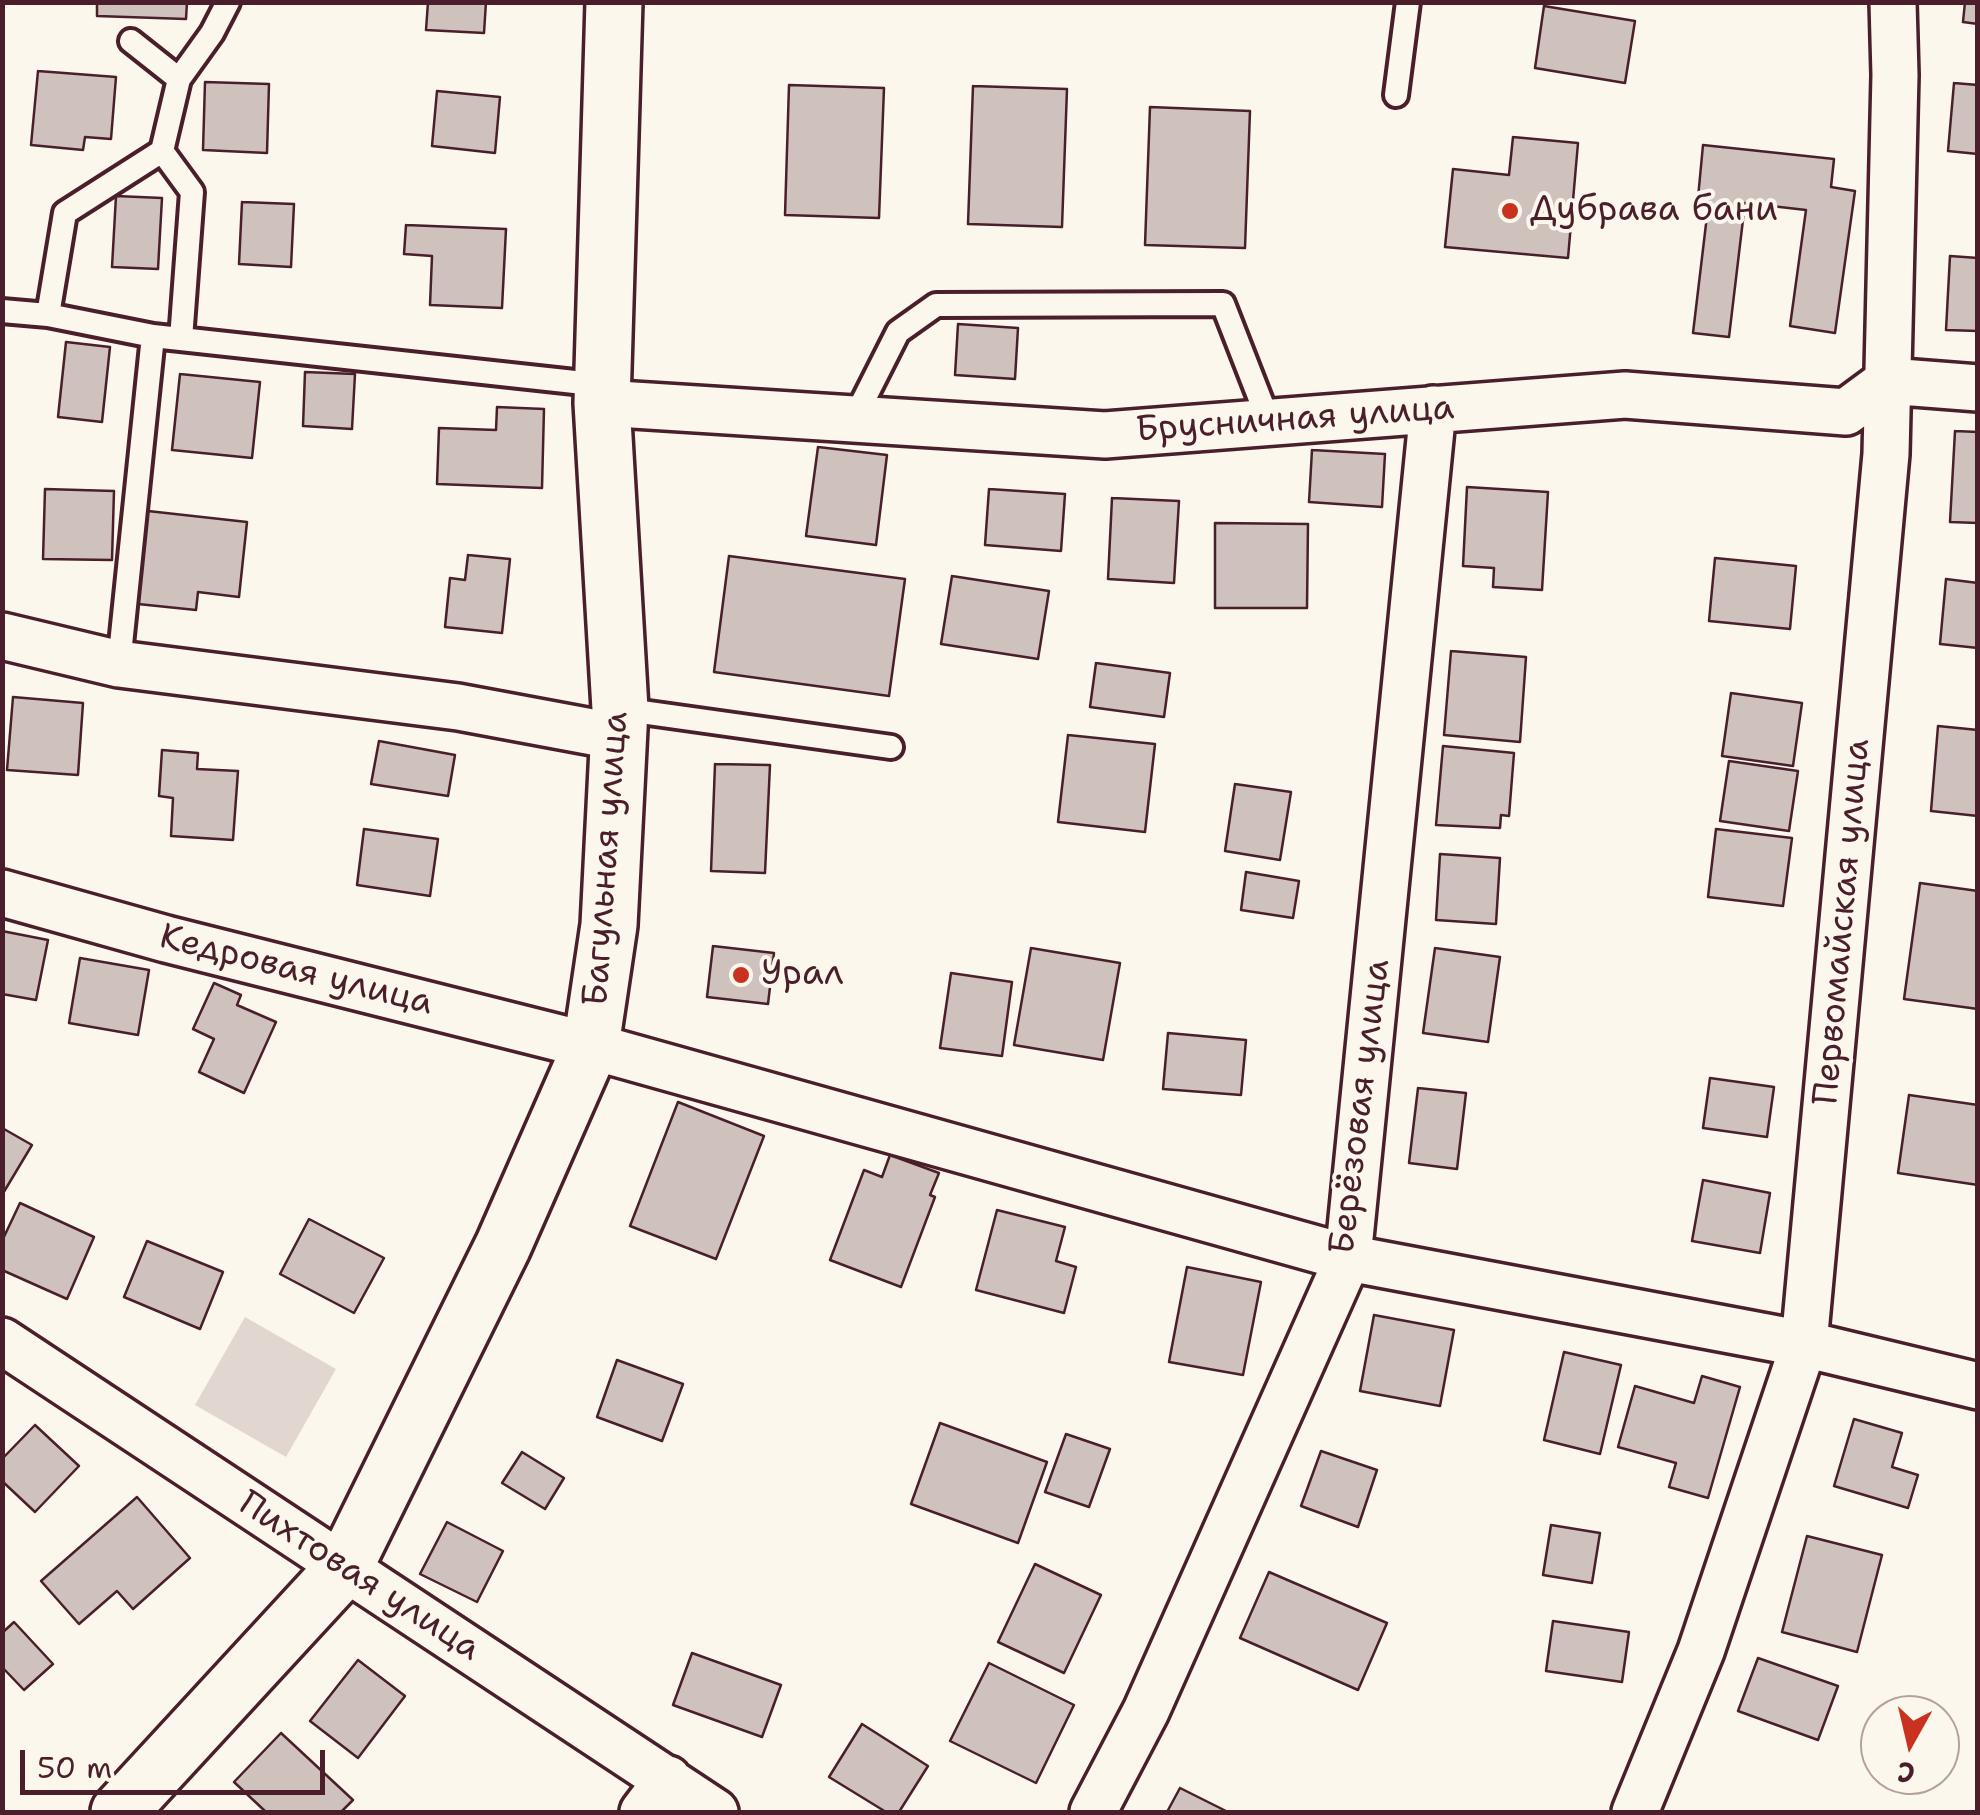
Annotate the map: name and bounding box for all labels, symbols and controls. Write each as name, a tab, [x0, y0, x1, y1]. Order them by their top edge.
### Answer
place label: Дубрава бани	[1530, 190, 1778, 232]
marker: Дубрава бани	[1499, 200, 1521, 222]
street label: Брусничная улица	[1134, 388, 1456, 452]
street label: Багульная улица	[576, 710, 638, 1008]
street label: Первомайская улица	[1806, 737, 1880, 1107]
street label: Кедровая улица	[155, 917, 437, 1025]
place label: Урал	[761, 954, 844, 996]
street label: Берёзовая улица	[1322, 957, 1400, 1257]
marker: Урал	[730, 964, 752, 986]
street label: Пихтовая улица	[230, 1483, 488, 1671]
north arrow	[1860, 1695, 1960, 1795]
scale bar	[25, 1730, 330, 1792]
text: 50 m	[37, 1747, 112, 1788]
text: С	[1895, 1753, 1917, 1793]

